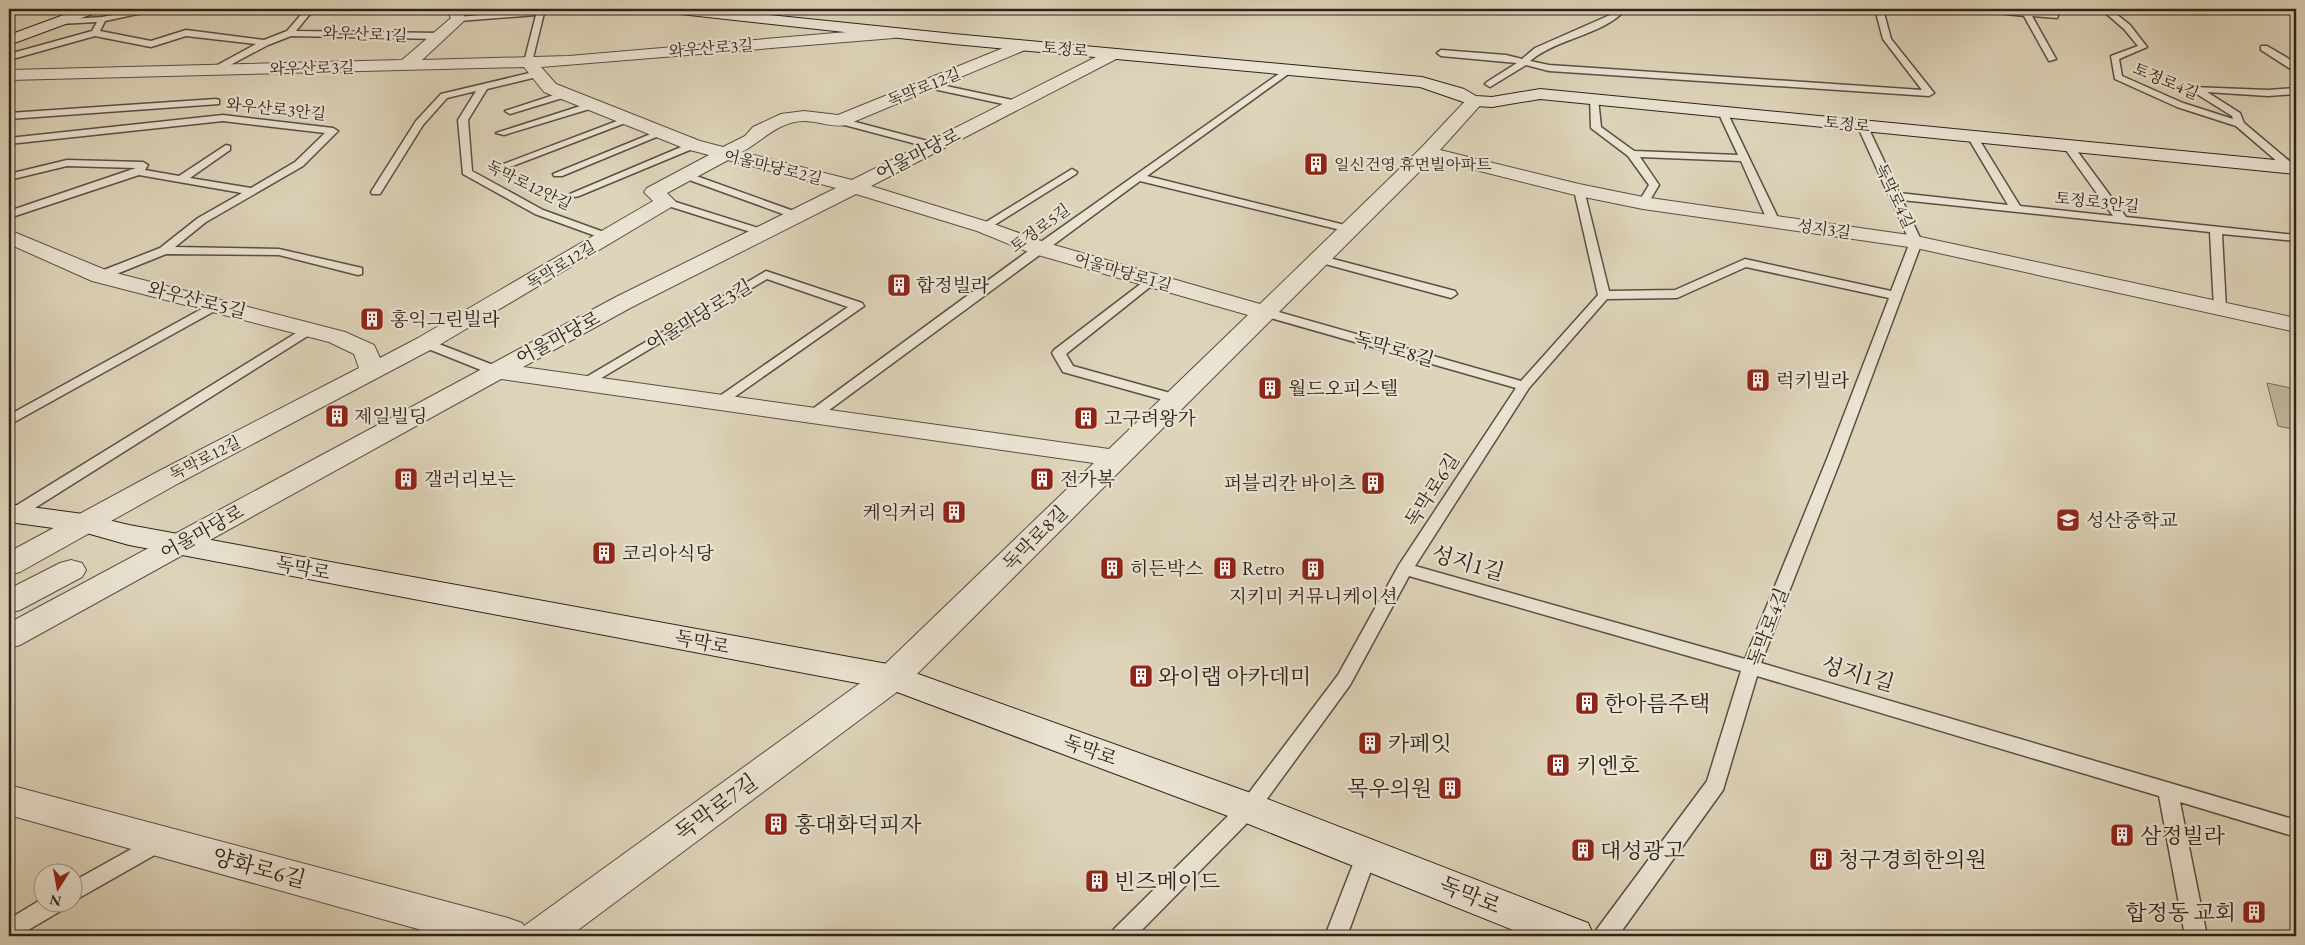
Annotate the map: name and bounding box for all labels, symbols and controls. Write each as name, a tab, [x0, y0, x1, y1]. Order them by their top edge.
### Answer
street label: 와우산로1길	[322, 22, 408, 46]
street label: 와우산로3길	[668, 35, 754, 61]
street label: 토정로	[1041, 37, 1090, 62]
street label: 와우산로3길	[269, 57, 355, 79]
street label: 토정로4길	[2130, 58, 2202, 104]
street label: 독막로12길	[884, 63, 964, 111]
street label: 와우산로3안길	[225, 93, 327, 125]
street label: 토정로	[1823, 111, 1872, 137]
street label: 어울마당로	[871, 122, 965, 186]
street label: 어울마당로2길	[722, 145, 824, 189]
building icon: 일신건영 휴먼빌아파트	[1303, 151, 1329, 177]
place label: 일신건영 휴먼빌아파트	[1334, 154, 1492, 175]
street label: 독막로12안길	[483, 155, 575, 215]
street label: 독막로4길	[1871, 160, 1919, 232]
street label: 토정로3안길	[2054, 187, 2140, 217]
street label: 토정로5길	[1006, 199, 1074, 257]
street label: 성지3길	[1796, 215, 1852, 243]
street label: 독막로12길	[523, 236, 599, 294]
street label: 어울마당로1길	[1072, 248, 1174, 296]
building icon: 합정빌라	[886, 272, 912, 298]
place label: 합정빌라	[916, 273, 989, 298]
street label: 어울마당로3길	[641, 274, 757, 356]
street label: 와우산로5길	[145, 276, 249, 324]
street label: 어울마당로	[512, 305, 604, 371]
building icon: 홍익그린빌라	[359, 306, 385, 332]
place label: 홍익그린빌라	[390, 307, 500, 332]
street label: 독막로8길	[1351, 326, 1437, 372]
building icon: 럭키빌라	[1745, 367, 1771, 393]
place label: 럭키빌라	[1776, 368, 1849, 393]
building icon: 월드오피스텔	[1257, 375, 1283, 401]
place label: 월드오피스텔	[1288, 376, 1398, 401]
building icon: 제일빌딩	[324, 403, 350, 429]
place label: 제일빌딩	[354, 404, 427, 429]
building icon: 고구려왕가	[1073, 405, 1099, 431]
place label: 고구려왕가	[1104, 406, 1196, 431]
street label: 독막로12길	[166, 431, 244, 485]
street label: 독막로6길	[1399, 449, 1465, 531]
building icon: 갤러리보는	[393, 466, 419, 492]
building icon: 전가복	[1029, 466, 1055, 492]
place label: 갤러리보는	[424, 467, 516, 492]
place label: 전가복	[1060, 467, 1115, 492]
building icon: 퍼블리칸 바이츠	[1360, 470, 1386, 496]
place label: 퍼블리칸 바이츠	[1224, 471, 1356, 496]
street label: 어울마당로	[156, 499, 248, 565]
building icon: 케익커리	[941, 499, 967, 525]
place label: 케익커리	[863, 500, 936, 525]
street label: 독막로8길	[997, 500, 1073, 576]
school or university icon: 성산중학교	[2055, 507, 2081, 533]
place label: 성산중학교	[2086, 508, 2178, 533]
street label: 성지1길	[1428, 539, 1508, 587]
building icon: 코리아식당	[591, 540, 617, 566]
place label: 코리아식당	[622, 541, 714, 566]
street label: 독막로	[274, 550, 332, 586]
building icon: 히든박스	[1099, 555, 1125, 581]
building icon: Retro	[1212, 555, 1238, 581]
place label: 히든박스	[1130, 556, 1203, 581]
place label: Retro	[1242, 556, 1285, 581]
building icon: 지키미 커뮤니케이션	[1300, 556, 1326, 582]
place label: 지키미 커뮤니케이션	[1229, 584, 1398, 609]
street label: 독막로4길	[1742, 584, 1794, 670]
street label: 독막로	[673, 624, 731, 660]
street label: 성지1길	[1818, 650, 1898, 698]
place label: 와이랩 아카데미	[1158, 662, 1311, 691]
building icon: 와이랩 아카데미	[1128, 663, 1154, 689]
place label: 한아름주택	[1604, 689, 1710, 718]
building icon: 한아름주택	[1574, 690, 1600, 716]
street label: 독막로	[1060, 729, 1120, 771]
place label: 카페잇	[1388, 729, 1452, 758]
building icon: 카페잇	[1357, 730, 1383, 756]
place label: 키엔호	[1576, 751, 1640, 780]
building icon: 키엔호	[1545, 752, 1571, 778]
street label: 독막로7길	[669, 767, 763, 847]
place label: 목우의원	[1347, 774, 1432, 803]
building icon: 목우의원	[1437, 775, 1463, 801]
place label: 홍대화덕피자	[794, 810, 922, 839]
building icon: 홍대화덕피자	[763, 811, 789, 837]
place label: 삼정빌라	[2140, 821, 2226, 850]
building icon: 삼정빌라	[2109, 822, 2135, 848]
place label: 대성광고	[1600, 836, 1685, 865]
building icon: 대성광고	[1570, 837, 1596, 863]
street label: 양화로6길	[209, 842, 309, 894]
place label: 청구경희한의원	[1838, 845, 1987, 874]
building icon: 청구경희한의원	[1808, 846, 1834, 872]
north arrow	[32, 862, 82, 912]
place label: 빈즈메이드	[1114, 867, 1220, 896]
building icon: 빈즈메이드	[1084, 868, 1110, 894]
street label: 독막로	[1435, 870, 1505, 920]
text: N	[48, 891, 63, 911]
place label: 합정동 교회	[2125, 898, 2236, 927]
building icon: 합정동 교회	[2241, 899, 2267, 925]

